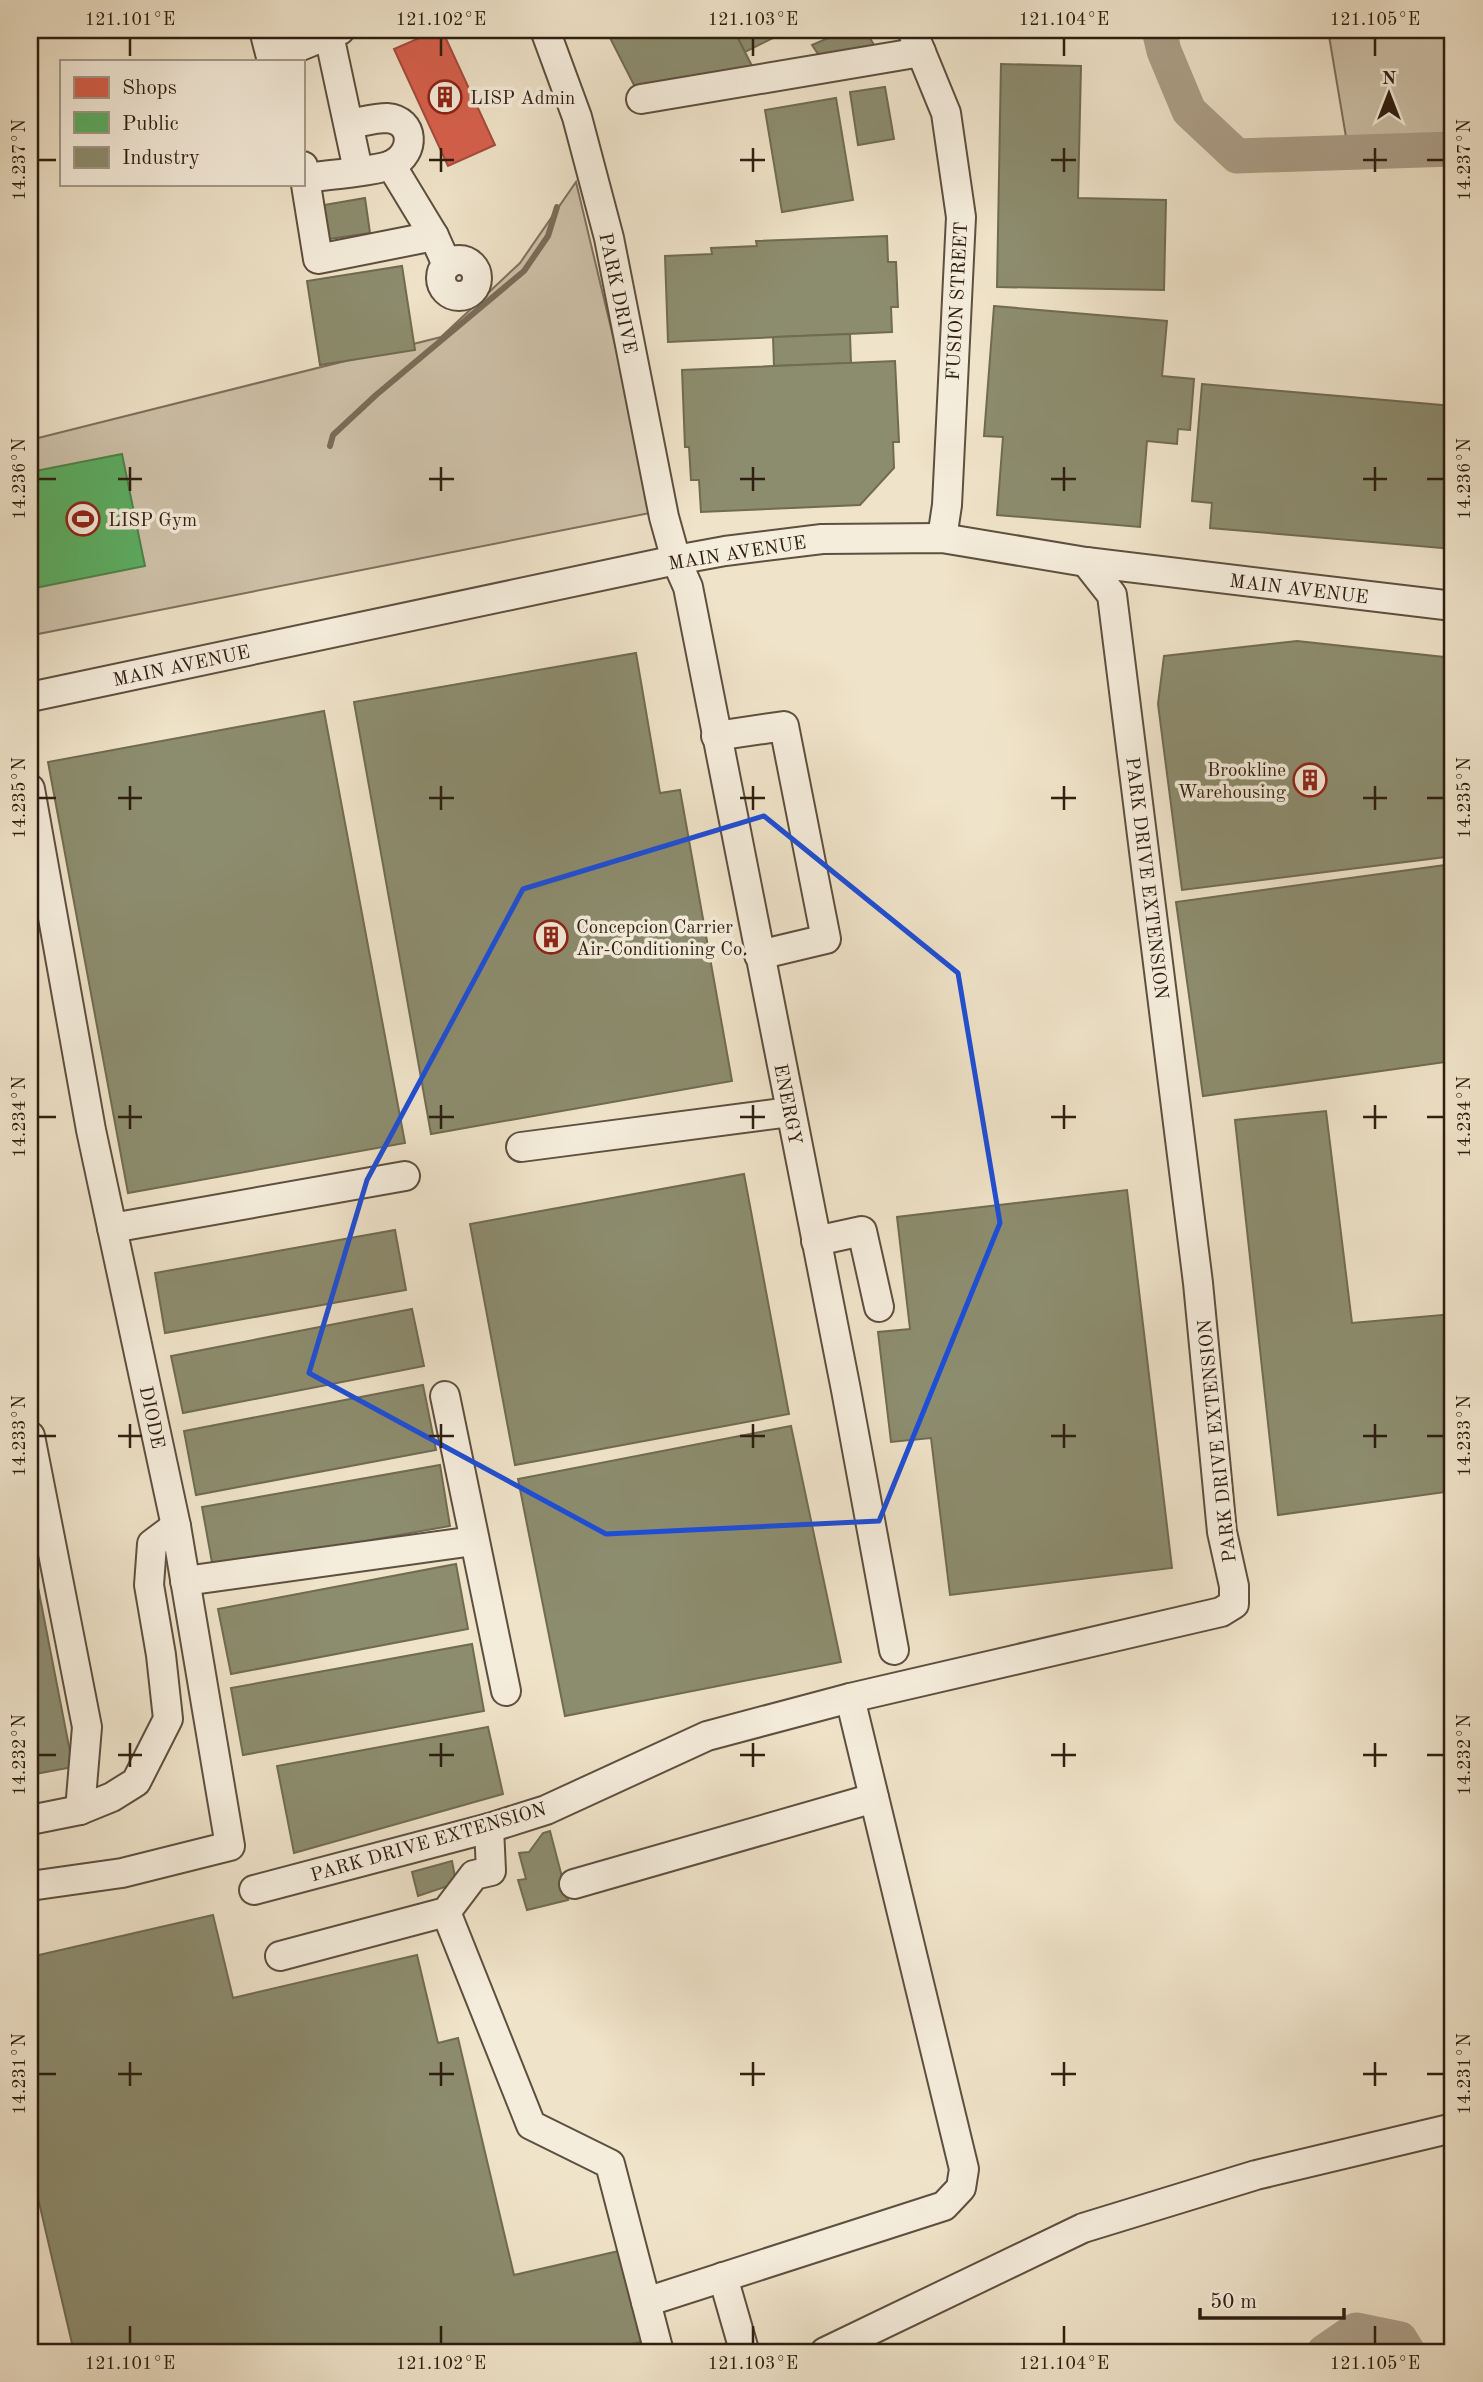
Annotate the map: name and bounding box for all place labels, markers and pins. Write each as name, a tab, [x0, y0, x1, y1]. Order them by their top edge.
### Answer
building icon: LISP Admin	[426, 78, 464, 116]
place label: LISP Admin	[470, 90, 575, 109]
sports icon: LISP Gym	[64, 500, 102, 538]
place label: LISP Gym	[108, 512, 197, 531]
building icon: Brookline Warehousing	[1291, 761, 1329, 799]
place label: Brookline Warehousing	[1178, 762, 1287, 803]
building icon: Concepcion Carrier Air-Conditioning Co.	[532, 918, 570, 956]
place label: Concepcion Carrier Air-Conditioning Co.	[576, 919, 748, 960]

